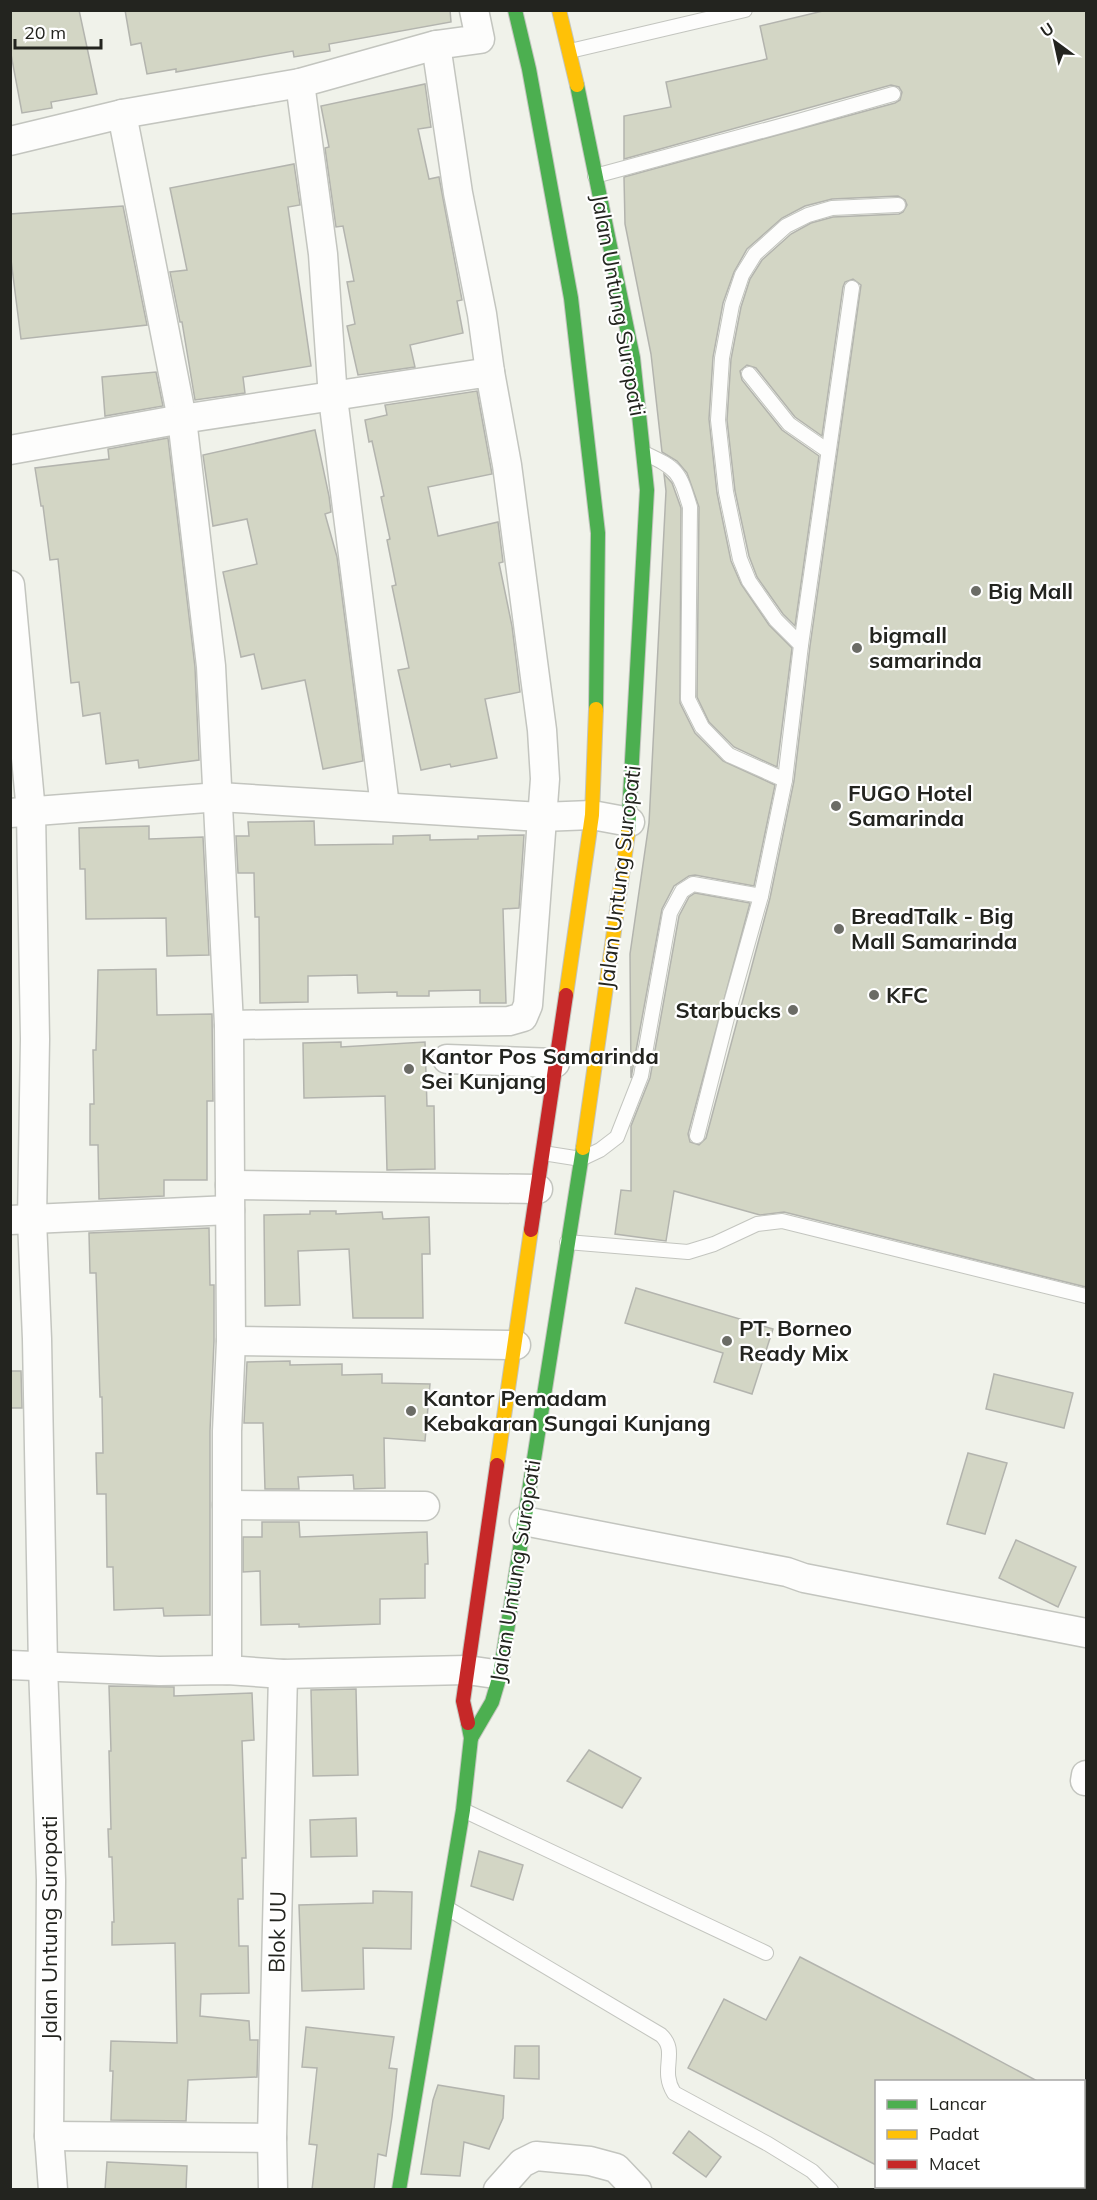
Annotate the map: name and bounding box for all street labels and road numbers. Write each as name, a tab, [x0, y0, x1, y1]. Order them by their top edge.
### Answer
street label: Jalan Untung Suropati	[586, 192, 652, 418]
street label: Jalan Untung Suropati	[591, 764, 647, 990]
street label: Jalan Untung Suropati	[484, 1458, 546, 1684]
street label: Jalan Untung Suropati	[35, 1816, 63, 2040]
street label: Blok UU	[262, 1891, 292, 1973]

